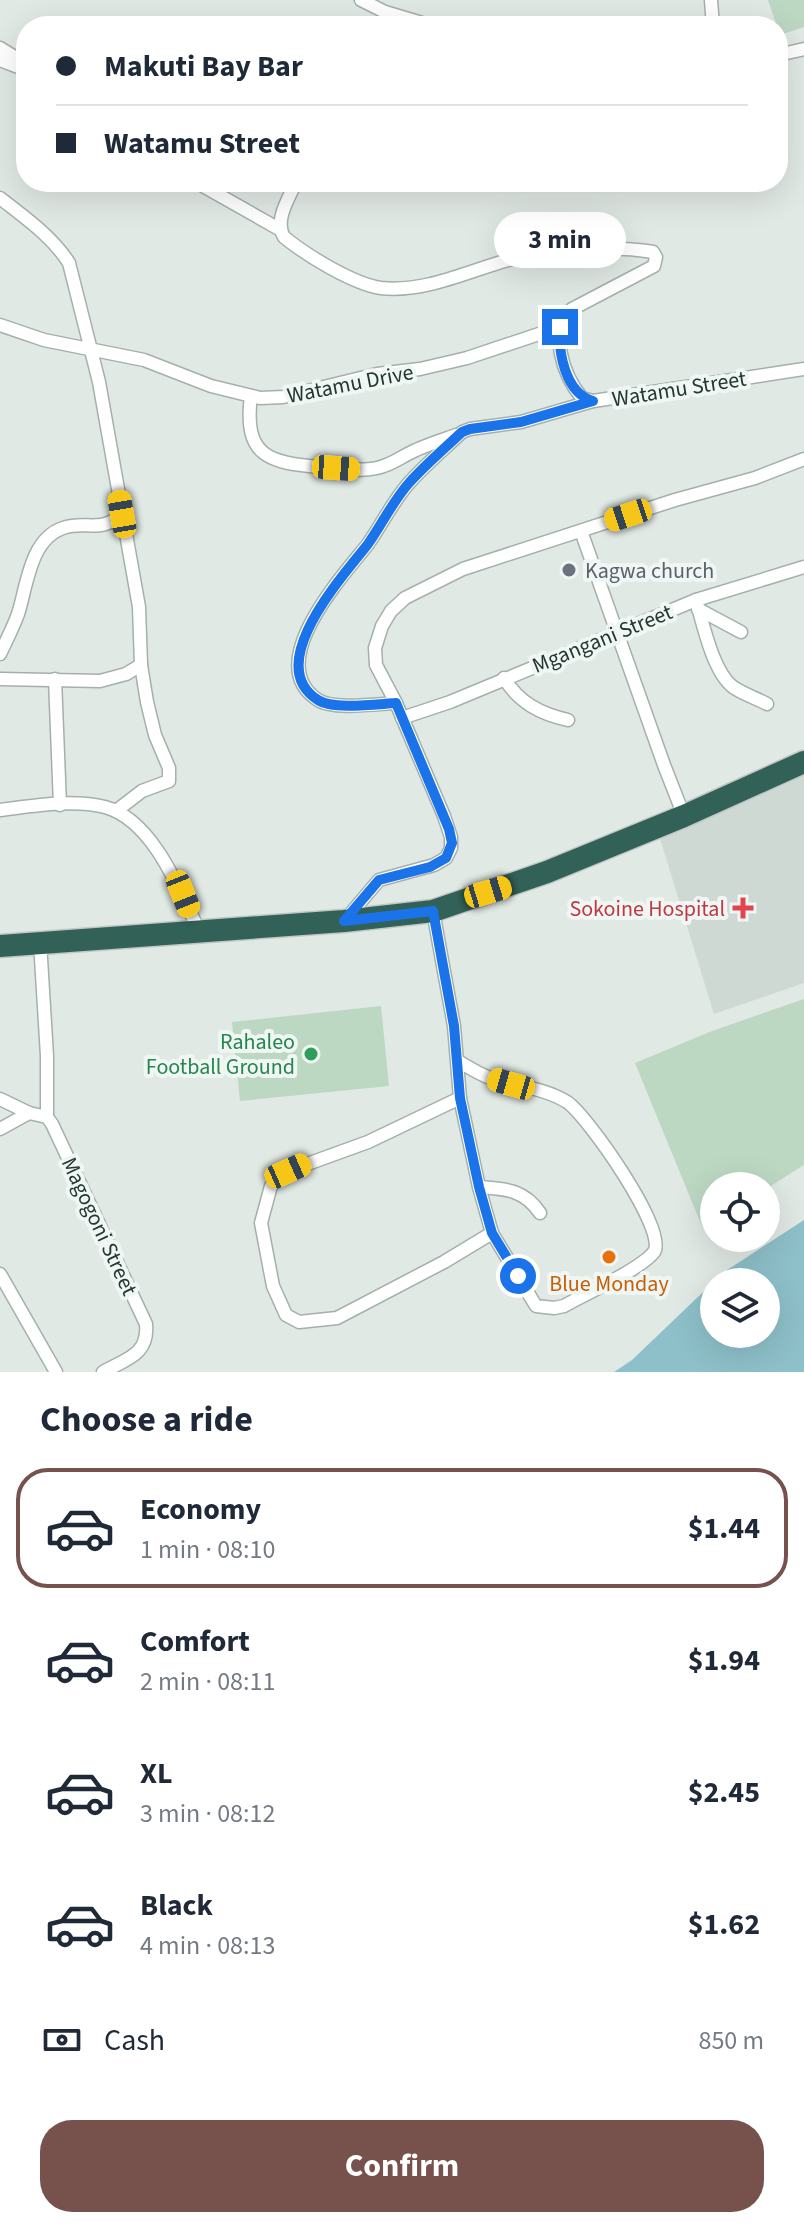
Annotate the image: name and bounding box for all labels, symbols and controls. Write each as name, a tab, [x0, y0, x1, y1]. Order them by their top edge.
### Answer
text: Makuti Bay Bar	[104, 45, 303, 88]
text: Watamu Street	[104, 122, 300, 165]
callout: 3 min	[494, 211, 626, 267]
text: 3 min	[528, 221, 592, 258]
route end	[542, 309, 578, 345]
street label: Watamu Drive	[284, 356, 416, 412]
street label: Watamu Street	[610, 362, 749, 415]
car	[311, 454, 361, 482]
car	[106, 488, 138, 540]
car	[601, 496, 655, 534]
place label: Kagwa church	[585, 555, 714, 587]
marker: Kagwa church	[560, 561, 578, 579]
street label: Mgangani Street	[527, 596, 678, 682]
car	[163, 867, 203, 921]
car	[462, 874, 514, 910]
place label: Sokoine Hospital	[569, 893, 725, 925]
marker: Sokoine Hospital	[732, 897, 754, 919]
place label: Rahaleo Football Ground	[146, 1026, 295, 1083]
marker: Rahaleo Football Ground	[302, 1045, 320, 1063]
car	[485, 1066, 537, 1102]
car	[261, 1150, 315, 1192]
street label: Magogoni Street	[53, 1152, 145, 1301]
map controls	[700, 1172, 780, 1348]
button: locate	[700, 1172, 780, 1252]
marker: Blue Monday	[600, 1248, 618, 1266]
route start	[500, 1258, 536, 1294]
place label: Blue Monday	[549, 1268, 669, 1300]
button: layers	[700, 1268, 780, 1348]
text: Choose a ride	[40, 1394, 253, 1445]
text: Economy	[140, 1488, 261, 1531]
icon: car	[44, 1492, 116, 1564]
text: $1.44	[688, 1507, 760, 1550]
text: 1 min · 08:10	[140, 1531, 275, 1568]
text: Comfort	[140, 1620, 250, 1663]
icon: car	[44, 1624, 116, 1696]
text: $1.94	[688, 1639, 760, 1682]
text: 2 min · 08:11	[140, 1663, 275, 1700]
text: XL	[140, 1752, 173, 1795]
icon: car	[44, 1756, 116, 1828]
text: $2.45	[688, 1771, 760, 1814]
text: 3 min · 08:12	[140, 1795, 275, 1832]
text: Black	[140, 1884, 213, 1927]
icon: car	[44, 1888, 116, 1960]
text: $1.62	[688, 1903, 760, 1946]
text: 4 min · 08:13	[140, 1927, 275, 1964]
icon: cash	[40, 2018, 84, 2062]
text: Cash	[104, 2019, 165, 2062]
text: 850 m	[698, 2022, 764, 2059]
button: Confirm	[40, 2120, 764, 2212]

